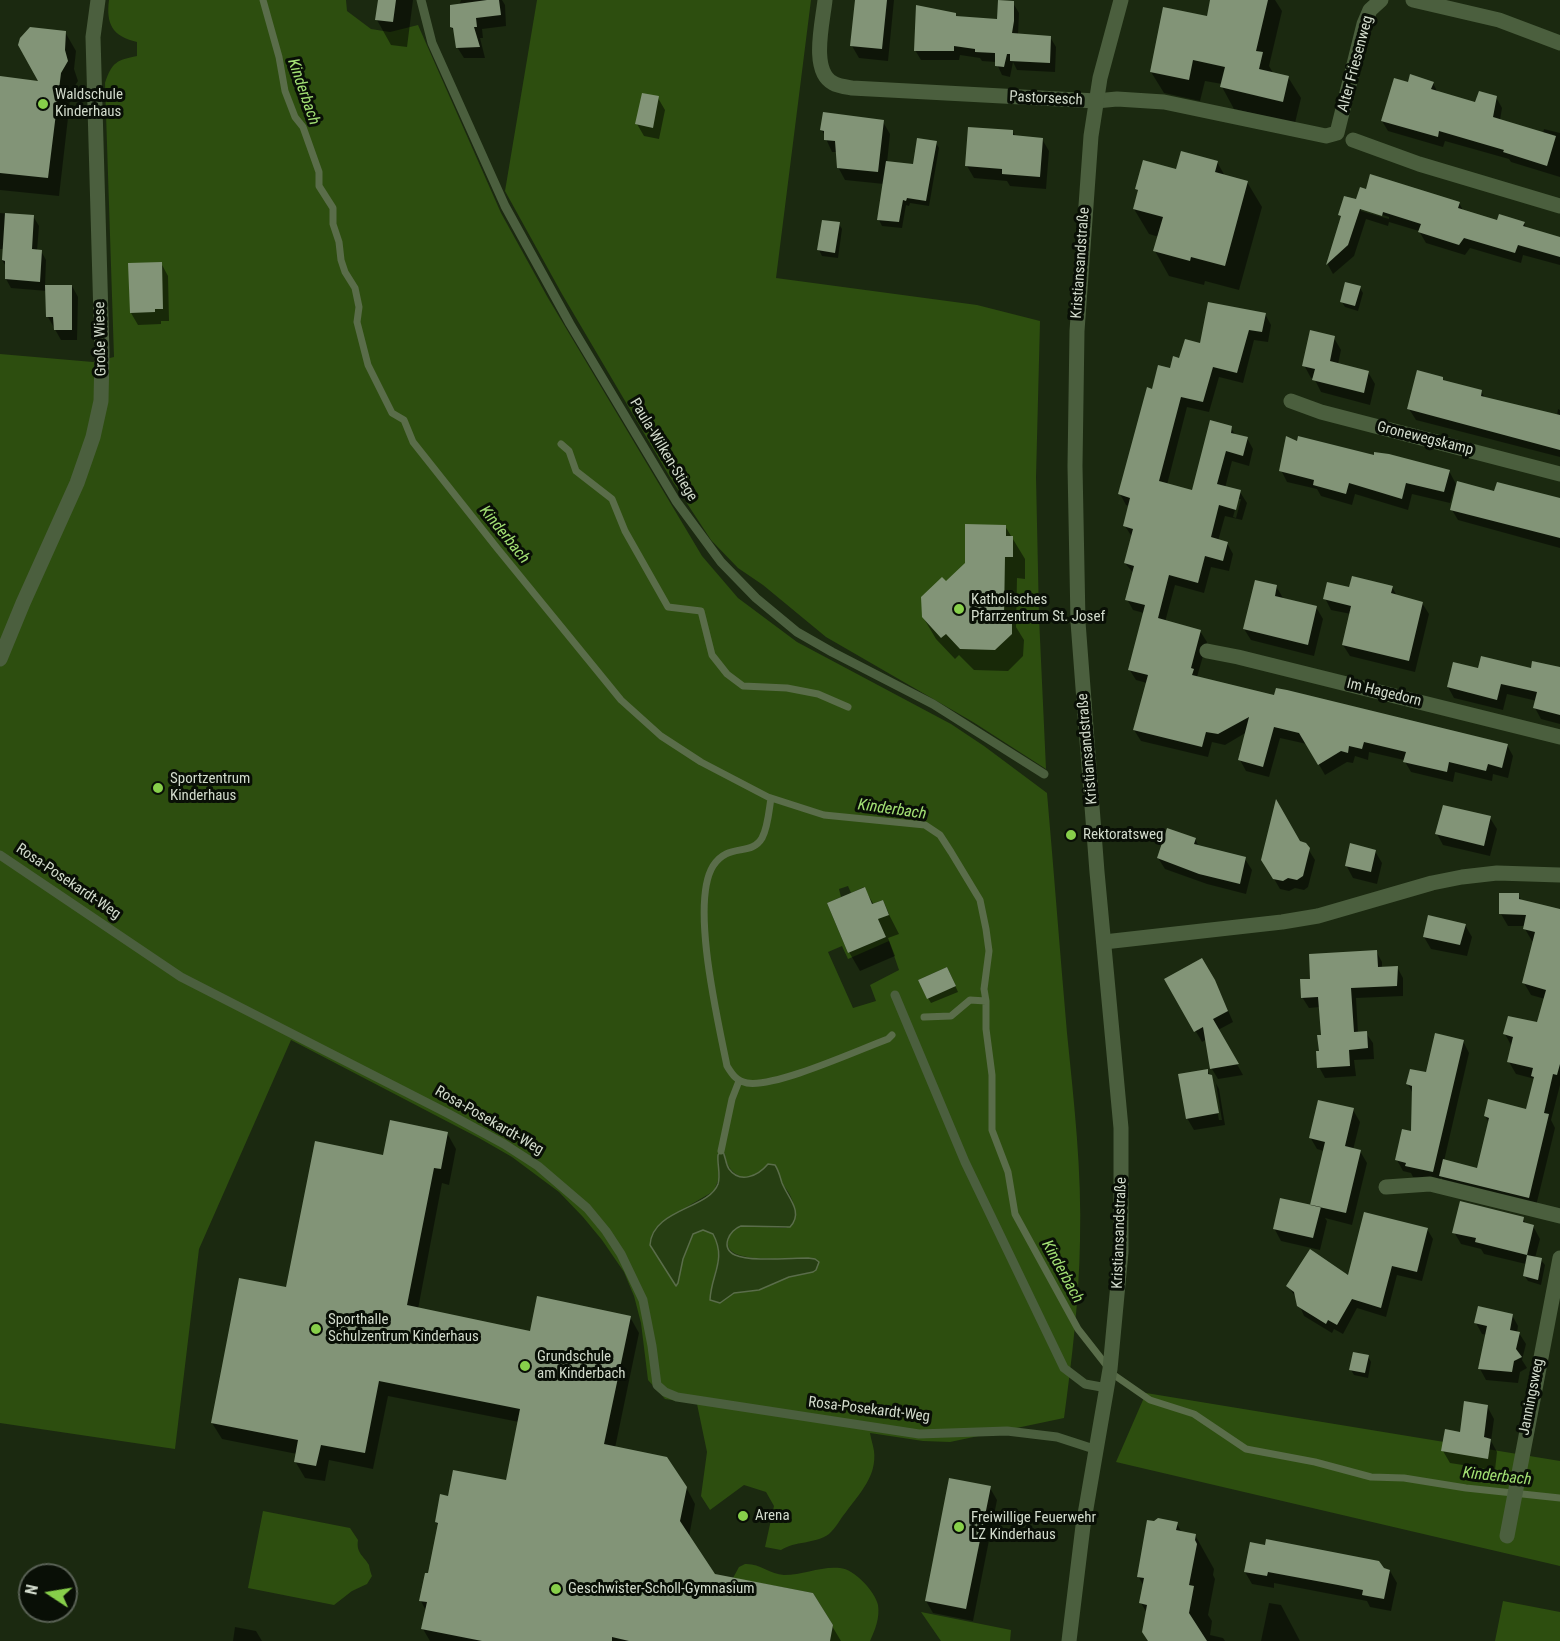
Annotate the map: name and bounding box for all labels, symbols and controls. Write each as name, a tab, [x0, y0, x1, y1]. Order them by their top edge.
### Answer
street label: Alter Friesenweg	[1335, 14, 1377, 114]
water label: Kinderbach	[283, 56, 323, 128]
place label: Waldschule Kinderhaus	[55, 86, 123, 121]
street label: Pastorsesch	[1009, 88, 1083, 110]
marker: Waldschule Kinderhaus	[36, 97, 50, 111]
street label: Kristiansandstraße	[1068, 207, 1094, 319]
street label: Große Wiese	[91, 301, 111, 377]
street label: Paula-Wilken-Stiege	[625, 395, 701, 505]
street label: Gronewegskamp	[1375, 418, 1475, 460]
water label: Kinderbach	[475, 502, 533, 568]
place label: Katholisches Pfarrzentrum St. Josef	[971, 591, 1105, 626]
marker: Katholisches Pfarrzentrum St. Josef	[952, 602, 966, 616]
street label: Im Hagedorn	[1345, 675, 1423, 711]
street label: Kristiansandstraße	[1074, 693, 1102, 805]
place label: Sportzentrum Kinderhaus	[170, 770, 250, 805]
marker: Sportzentrum Kinderhaus	[151, 781, 165, 795]
water label: Kinderbach	[856, 796, 928, 824]
place label: Rektoratsweg	[1083, 826, 1163, 844]
marker: Rektoratsweg	[1064, 828, 1078, 842]
street label: Rosa-Posekardt-Weg	[12, 840, 124, 924]
street label: Rosa-Posekardt-Weg	[431, 1083, 547, 1159]
street label: Kristiansandstraße	[1109, 1177, 1131, 1289]
water label: Kinderbach	[1037, 1237, 1087, 1307]
place label: Sporthalle Schulzentrum Kinderhaus	[328, 1311, 479, 1346]
marker: Sporthalle Schulzentrum Kinderhaus	[309, 1322, 323, 1336]
place label: Grundschule am Kinderbach	[537, 1348, 626, 1383]
street label: Janningsweg	[1516, 1357, 1548, 1437]
marker: Grundschule am Kinderbach	[518, 1359, 532, 1373]
street label: Rosa-Posekardt-Weg	[807, 1394, 931, 1426]
water label: Kinderbach	[1462, 1464, 1532, 1490]
place label: Arena	[755, 1507, 790, 1525]
marker: Arena	[736, 1509, 750, 1523]
place label: Freiwillige Feuerwehr LZ Kinderhaus	[971, 1509, 1096, 1544]
marker: Freiwillige Feuerwehr LZ Kinderhaus	[952, 1520, 966, 1534]
north arrow	[18, 1563, 78, 1623]
place label: Geschwister-Scholl-Gymnasium	[568, 1580, 754, 1598]
marker: Geschwister-Scholl-Gymnasium	[549, 1582, 563, 1596]
text: N	[22, 1583, 42, 1596]

